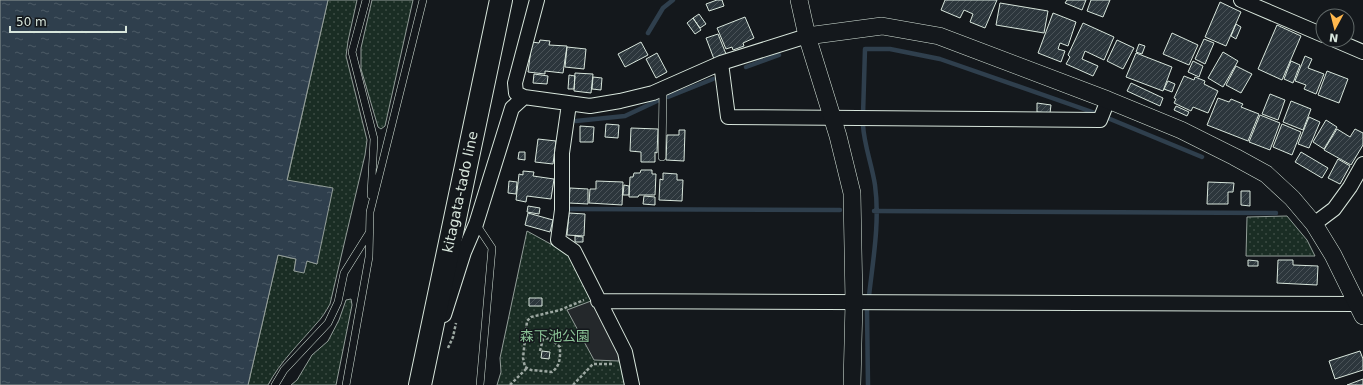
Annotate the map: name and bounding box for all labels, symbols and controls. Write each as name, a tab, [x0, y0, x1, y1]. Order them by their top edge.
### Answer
scale bar	[10, 8, 126, 34]
north arrow	[1315, 8, 1355, 48]
text: 50 m	[16, 15, 47, 29]
text: N	[1328, 30, 1339, 44]
street label: kitagata-tado line	[439, 130, 481, 254]
park label: 森下池公園	[520, 328, 590, 344]

